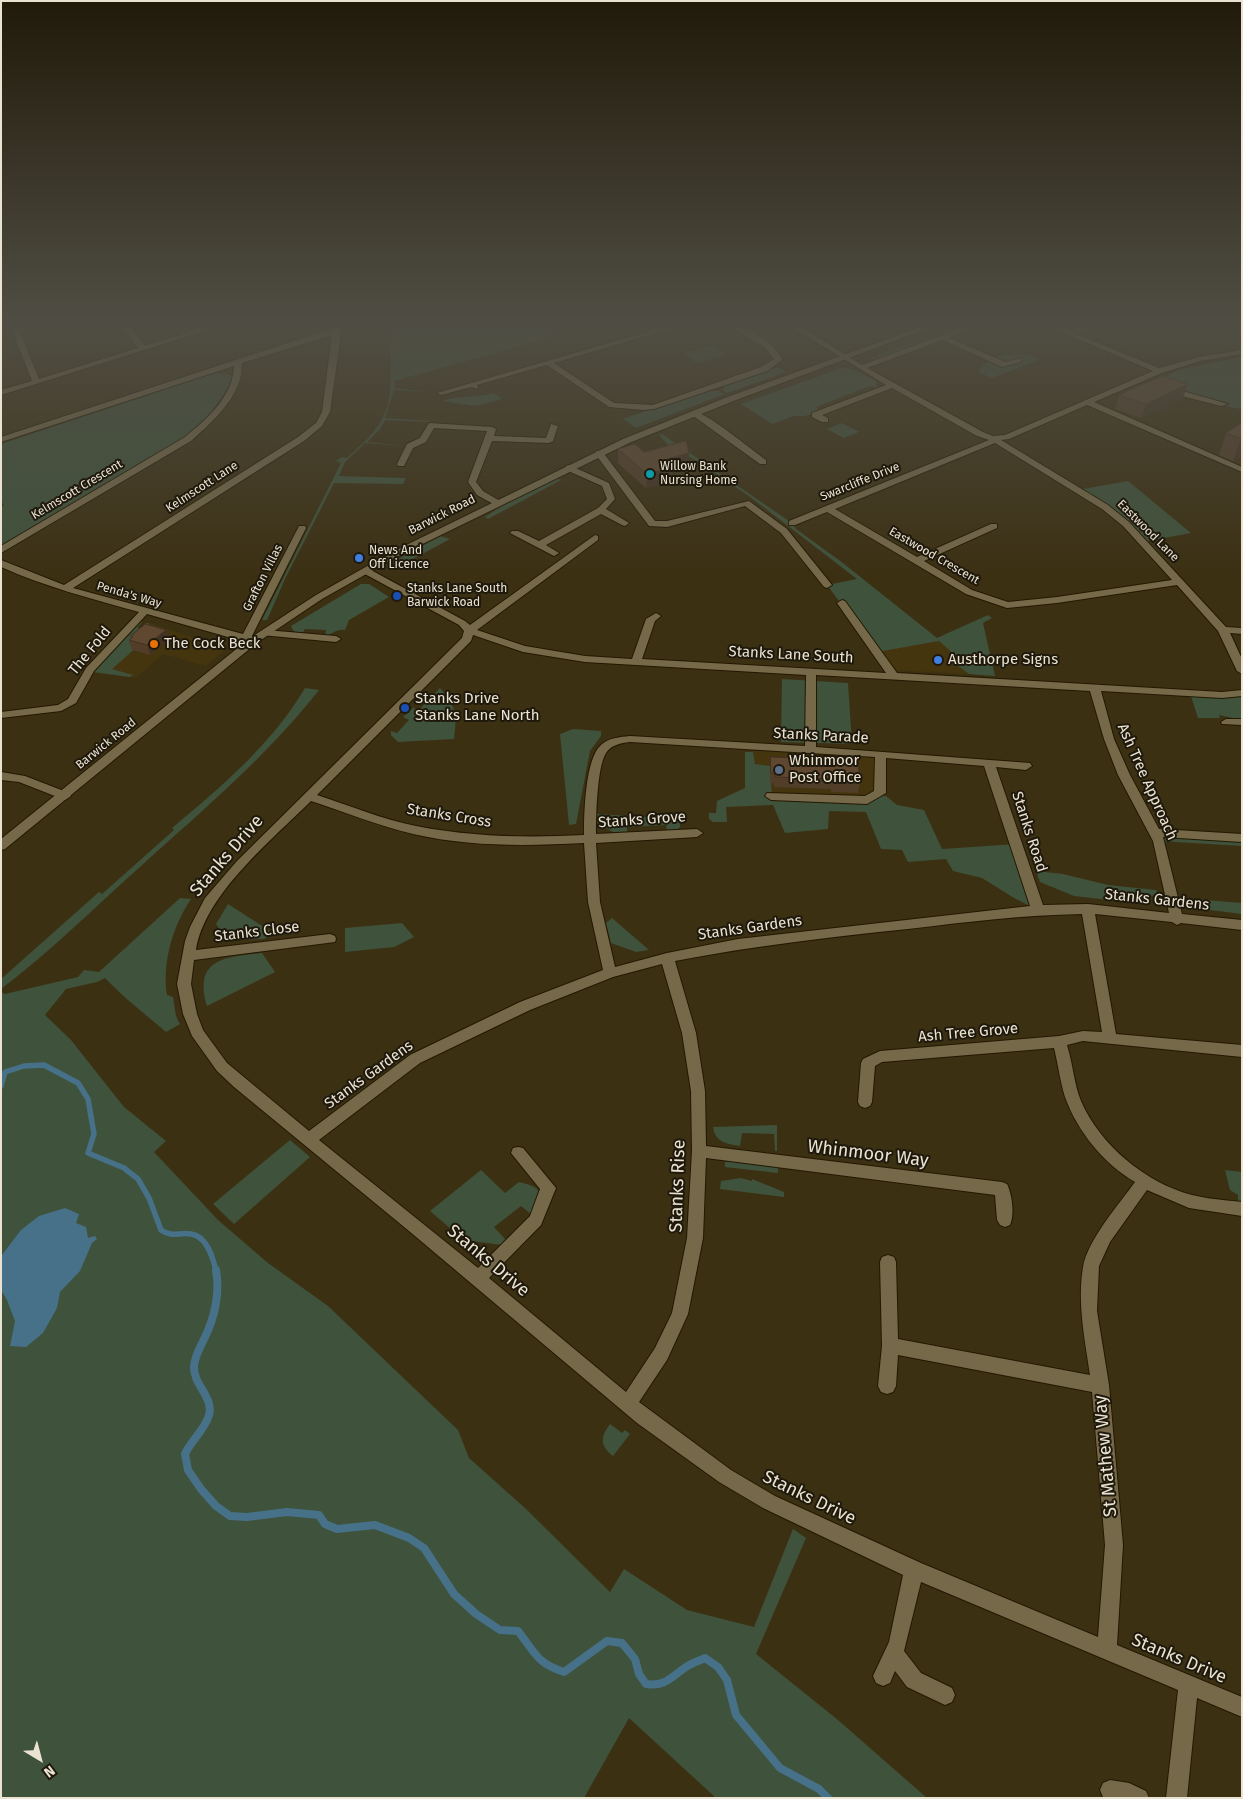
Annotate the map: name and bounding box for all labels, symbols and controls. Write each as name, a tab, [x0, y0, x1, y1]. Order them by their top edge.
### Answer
street label: Kelmscott Crescent	[29, 457, 125, 523]
street label: Kelmscott Lane	[163, 458, 241, 516]
place label: Willow Bank Nursing Home	[660, 460, 737, 488]
street label: Swarcliffe Drive	[818, 460, 902, 504]
marker: Willow Bank Nursing Home	[644, 468, 656, 480]
street label: Barwick Road	[406, 492, 478, 538]
street label: Eastwood Lane	[1114, 497, 1182, 565]
street label: Eastwood Crescent	[886, 524, 982, 588]
street label: Grafton Villas	[240, 542, 286, 614]
place label: News And Off Licence	[369, 544, 429, 572]
marker: News And Off Licence	[353, 552, 365, 564]
street label: Penda's Way	[95, 579, 163, 611]
place label: Stanks Lane South Barwick Road	[407, 582, 507, 610]
marker: Stanks Lane South Barwick Road	[391, 590, 403, 602]
street label: The Fold	[65, 623, 115, 679]
place label: The Cock Beck	[164, 635, 261, 653]
marker: The Cock Beck	[148, 638, 160, 650]
street label: Stanks Lane South	[728, 643, 854, 667]
place label: Austhorpe Signs	[948, 651, 1058, 669]
marker: Austhorpe Signs	[932, 654, 944, 666]
place label: Stanks Drive Stanks Lane North	[415, 690, 539, 725]
marker: Stanks Drive Stanks Lane North	[399, 702, 411, 714]
street label: Barwick Road	[73, 715, 139, 773]
street label: Ash Tree Approach	[1113, 721, 1181, 843]
street label: Stanks Parade	[773, 725, 869, 747]
place label: Whinmoor Post Office	[789, 752, 861, 787]
marker: Whinmoor Post Office	[773, 764, 785, 776]
street label: Stanks Road	[1008, 789, 1050, 875]
street label: Stanks Cross	[406, 800, 492, 832]
street label: Stanks Grove	[597, 808, 687, 832]
street label: Stanks Drive	[186, 811, 268, 901]
street label: Stanks Gardens	[1104, 886, 1210, 914]
street label: Stanks Gardens	[697, 912, 803, 944]
street label: Stanks Close	[213, 918, 301, 946]
street label: Ash Tree Grove	[917, 1020, 1019, 1046]
street label: Stanks Gardens	[321, 1037, 417, 1113]
street label: Whinmoor Way	[806, 1136, 930, 1172]
street label: Stanks Rise	[666, 1139, 690, 1233]
street label: Stanks Drive	[442, 1220, 534, 1302]
street label: St Mathew Way	[1090, 1394, 1122, 1518]
street label: Stanks Drive	[759, 1466, 859, 1530]
street label: Stanks Drive	[1128, 1629, 1230, 1689]
north arrow	[15, 1734, 65, 1784]
text: N	[41, 1762, 58, 1781]

